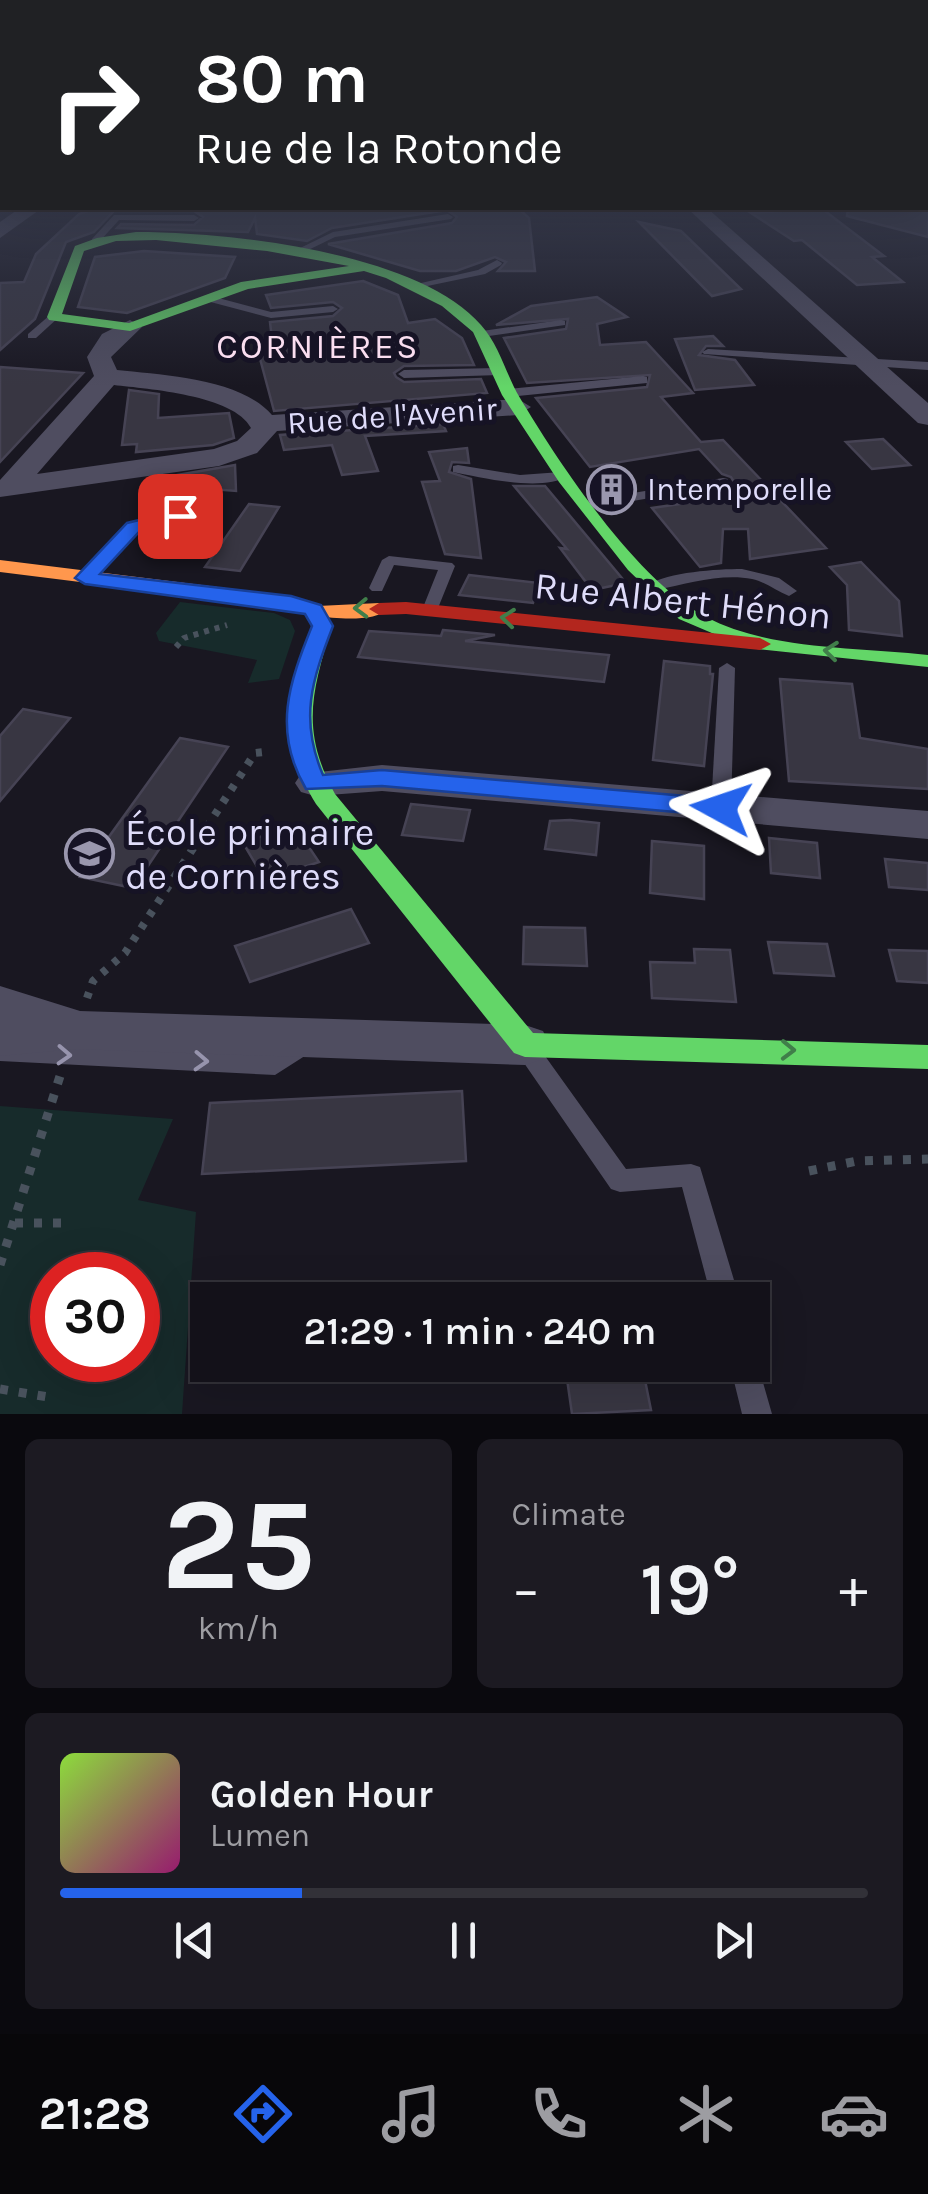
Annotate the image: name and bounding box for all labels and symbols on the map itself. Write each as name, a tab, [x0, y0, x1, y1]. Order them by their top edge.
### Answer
district label: CORNIÈRES	[216, 325, 420, 367]
street label: Rue de l'Avenir	[286, 390, 498, 442]
building icon: Intemporelle	[586, 463, 638, 515]
place label: Intemporelle	[647, 471, 832, 508]
pin	[138, 474, 223, 559]
street label: Rue Albert Hénon	[533, 563, 833, 639]
one-way arrow	[352, 597, 368, 618]
one-way arrow	[499, 608, 515, 629]
one-way arrow	[823, 640, 839, 662]
position arrow	[669, 756, 773, 860]
place label: École primaire de Cornières	[125, 809, 374, 899]
school or university icon: École primaire de Cornières	[64, 828, 116, 880]
one-way arrow	[780, 1040, 796, 1061]
one-way arrow	[56, 1044, 72, 1065]
one-way arrow	[194, 1051, 210, 1072]
speed limit sign: 30	[30, 1252, 160, 1382]

